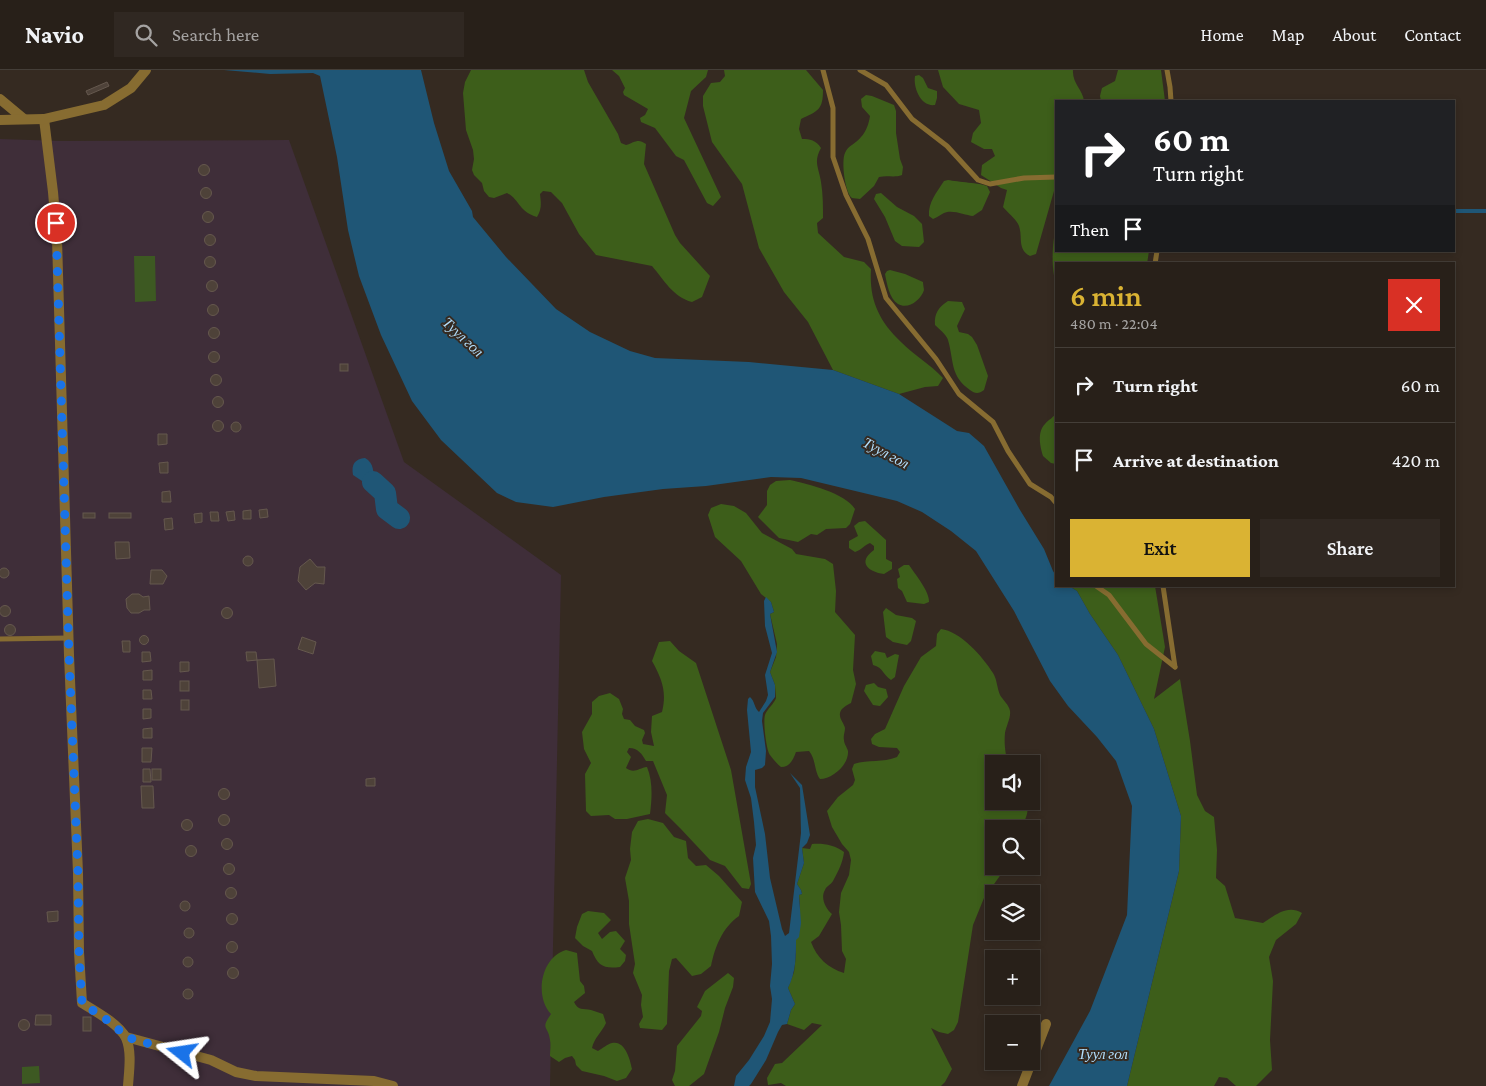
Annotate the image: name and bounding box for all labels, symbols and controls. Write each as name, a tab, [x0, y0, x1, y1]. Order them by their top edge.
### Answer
search box	[114, 12, 464, 57]
text: Navio	[25, 21, 84, 48]
icon: search	[132, 21, 160, 49]
text: Search here	[172, 24, 259, 45]
text: Home	[1201, 25, 1244, 45]
text: Map	[1272, 25, 1304, 45]
text: About	[1332, 25, 1376, 45]
text: Contact	[1404, 25, 1461, 45]
icon: right	[1070, 120, 1135, 185]
text: 60 m	[1153, 120, 1230, 159]
text: Turn right	[1153, 161, 1244, 186]
pin	[35, 202, 77, 244]
icon: arrive	[42, 209, 70, 237]
icon: arrive	[1119, 215, 1147, 243]
text: Then	[1070, 219, 1109, 240]
text: 6 min	[1070, 279, 1142, 312]
button: close	[1388, 279, 1440, 331]
water label: Туул гол	[439, 314, 487, 360]
text: 480 m · 22:04	[1070, 315, 1158, 332]
icon: right	[1070, 371, 1098, 399]
text: Turn right	[1113, 375, 1198, 396]
text: 60 m	[1401, 375, 1440, 396]
water label: Туул гол	[860, 434, 912, 472]
icon: arrive	[1070, 446, 1098, 474]
text: Arrive at destination	[1113, 450, 1279, 471]
text: 420 m	[1392, 450, 1440, 471]
button: Exit	[1070, 519, 1250, 577]
button: Share	[1260, 519, 1440, 577]
map controls	[985, 755, 1040, 1070]
button: sound	[985, 755, 1040, 810]
button: search	[985, 820, 1040, 875]
button: layers	[985, 885, 1040, 940]
button: +	[985, 950, 1040, 1005]
button: −	[985, 1015, 1040, 1070]
position arrow	[155, 1026, 207, 1078]
water label: Туул гол	[1078, 1046, 1128, 1062]

